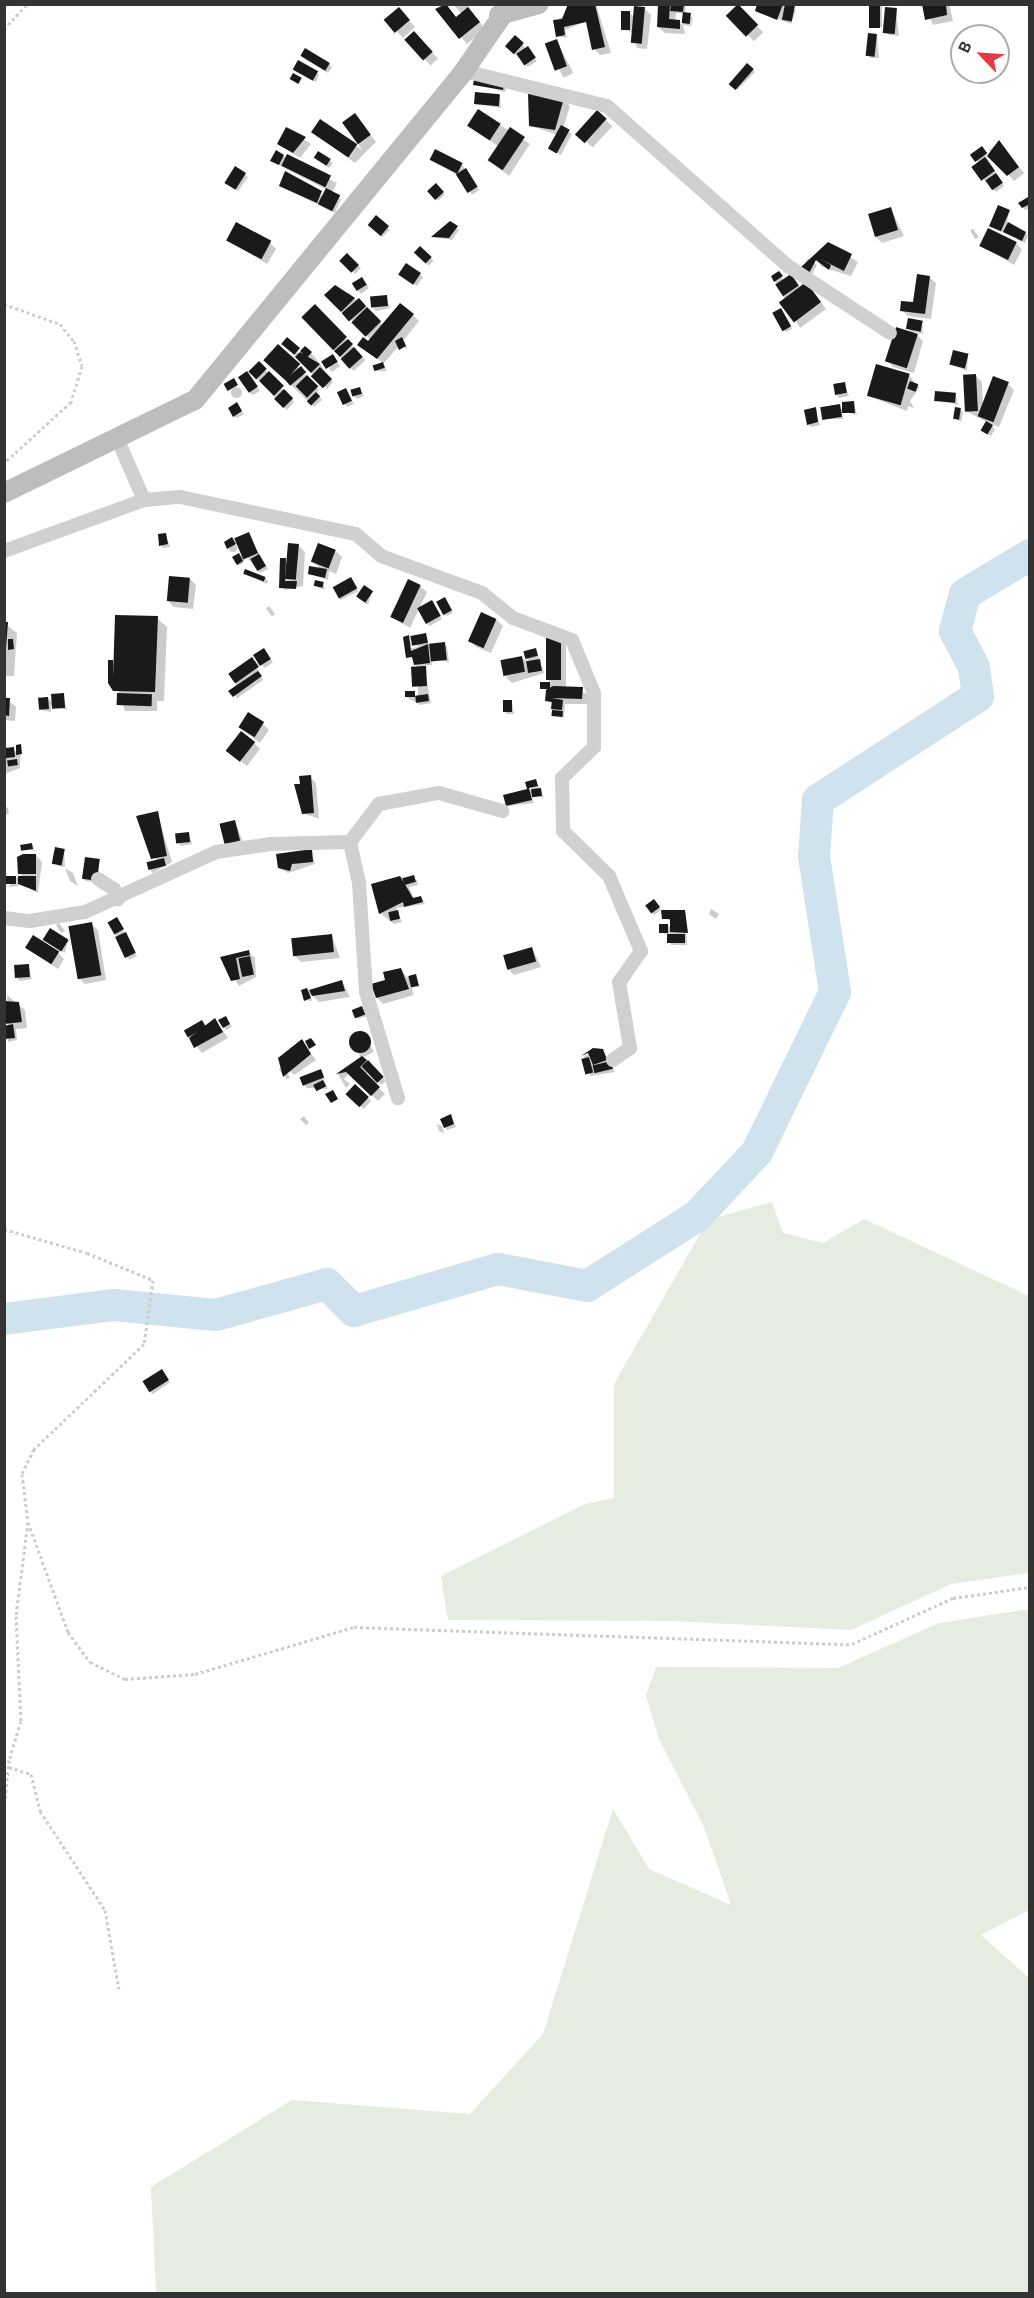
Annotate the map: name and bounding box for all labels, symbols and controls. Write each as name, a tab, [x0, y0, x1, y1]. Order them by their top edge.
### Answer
north arrow	[950, 24, 1010, 84]
text: B	[953, 38, 977, 56]

